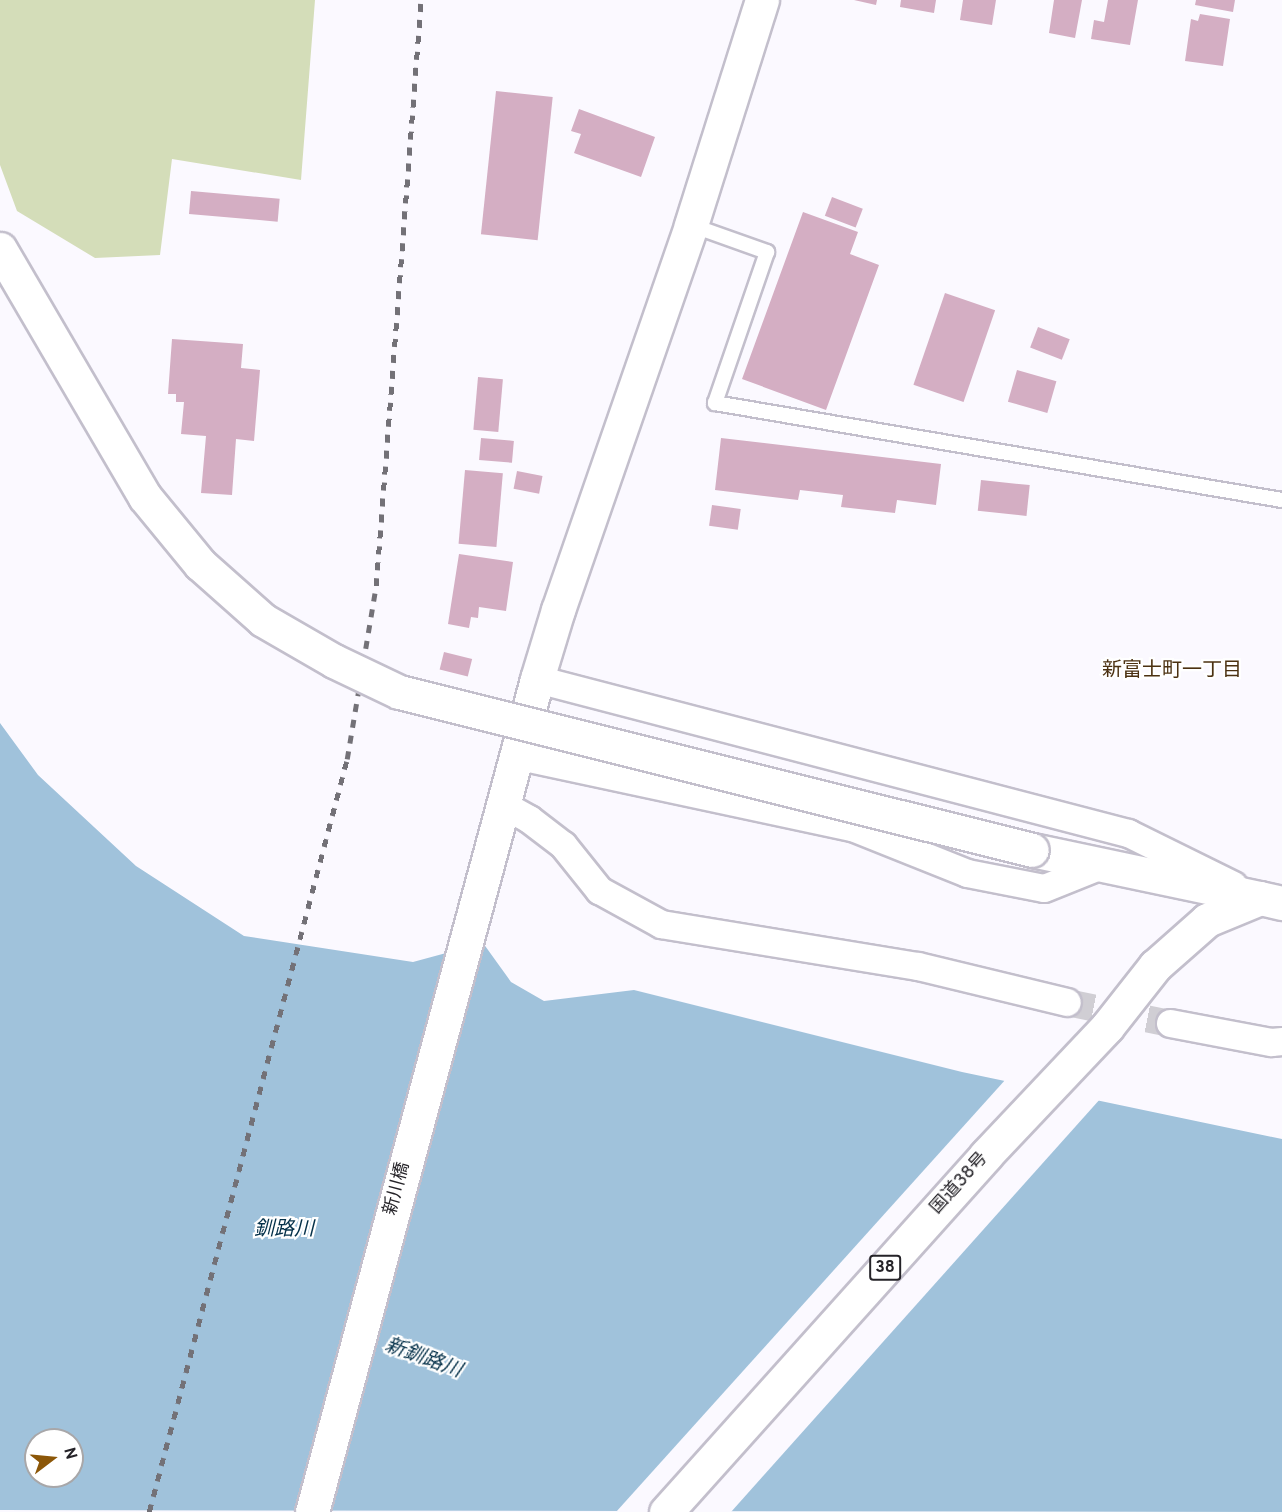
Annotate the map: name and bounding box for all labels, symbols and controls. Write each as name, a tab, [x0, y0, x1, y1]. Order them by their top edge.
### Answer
district label: 新富士町一丁目	[1102, 659, 1242, 683]
street label: 国道38号	[927, 1149, 993, 1219]
street label: 新川橋	[381, 1160, 415, 1218]
water label: 釧路川	[254, 1218, 314, 1242]
road number: 38	[868, 1255, 902, 1281]
water label: 新釧路川	[381, 1334, 465, 1384]
north arrow	[24, 1428, 84, 1488]
text: N	[58, 1445, 81, 1462]

